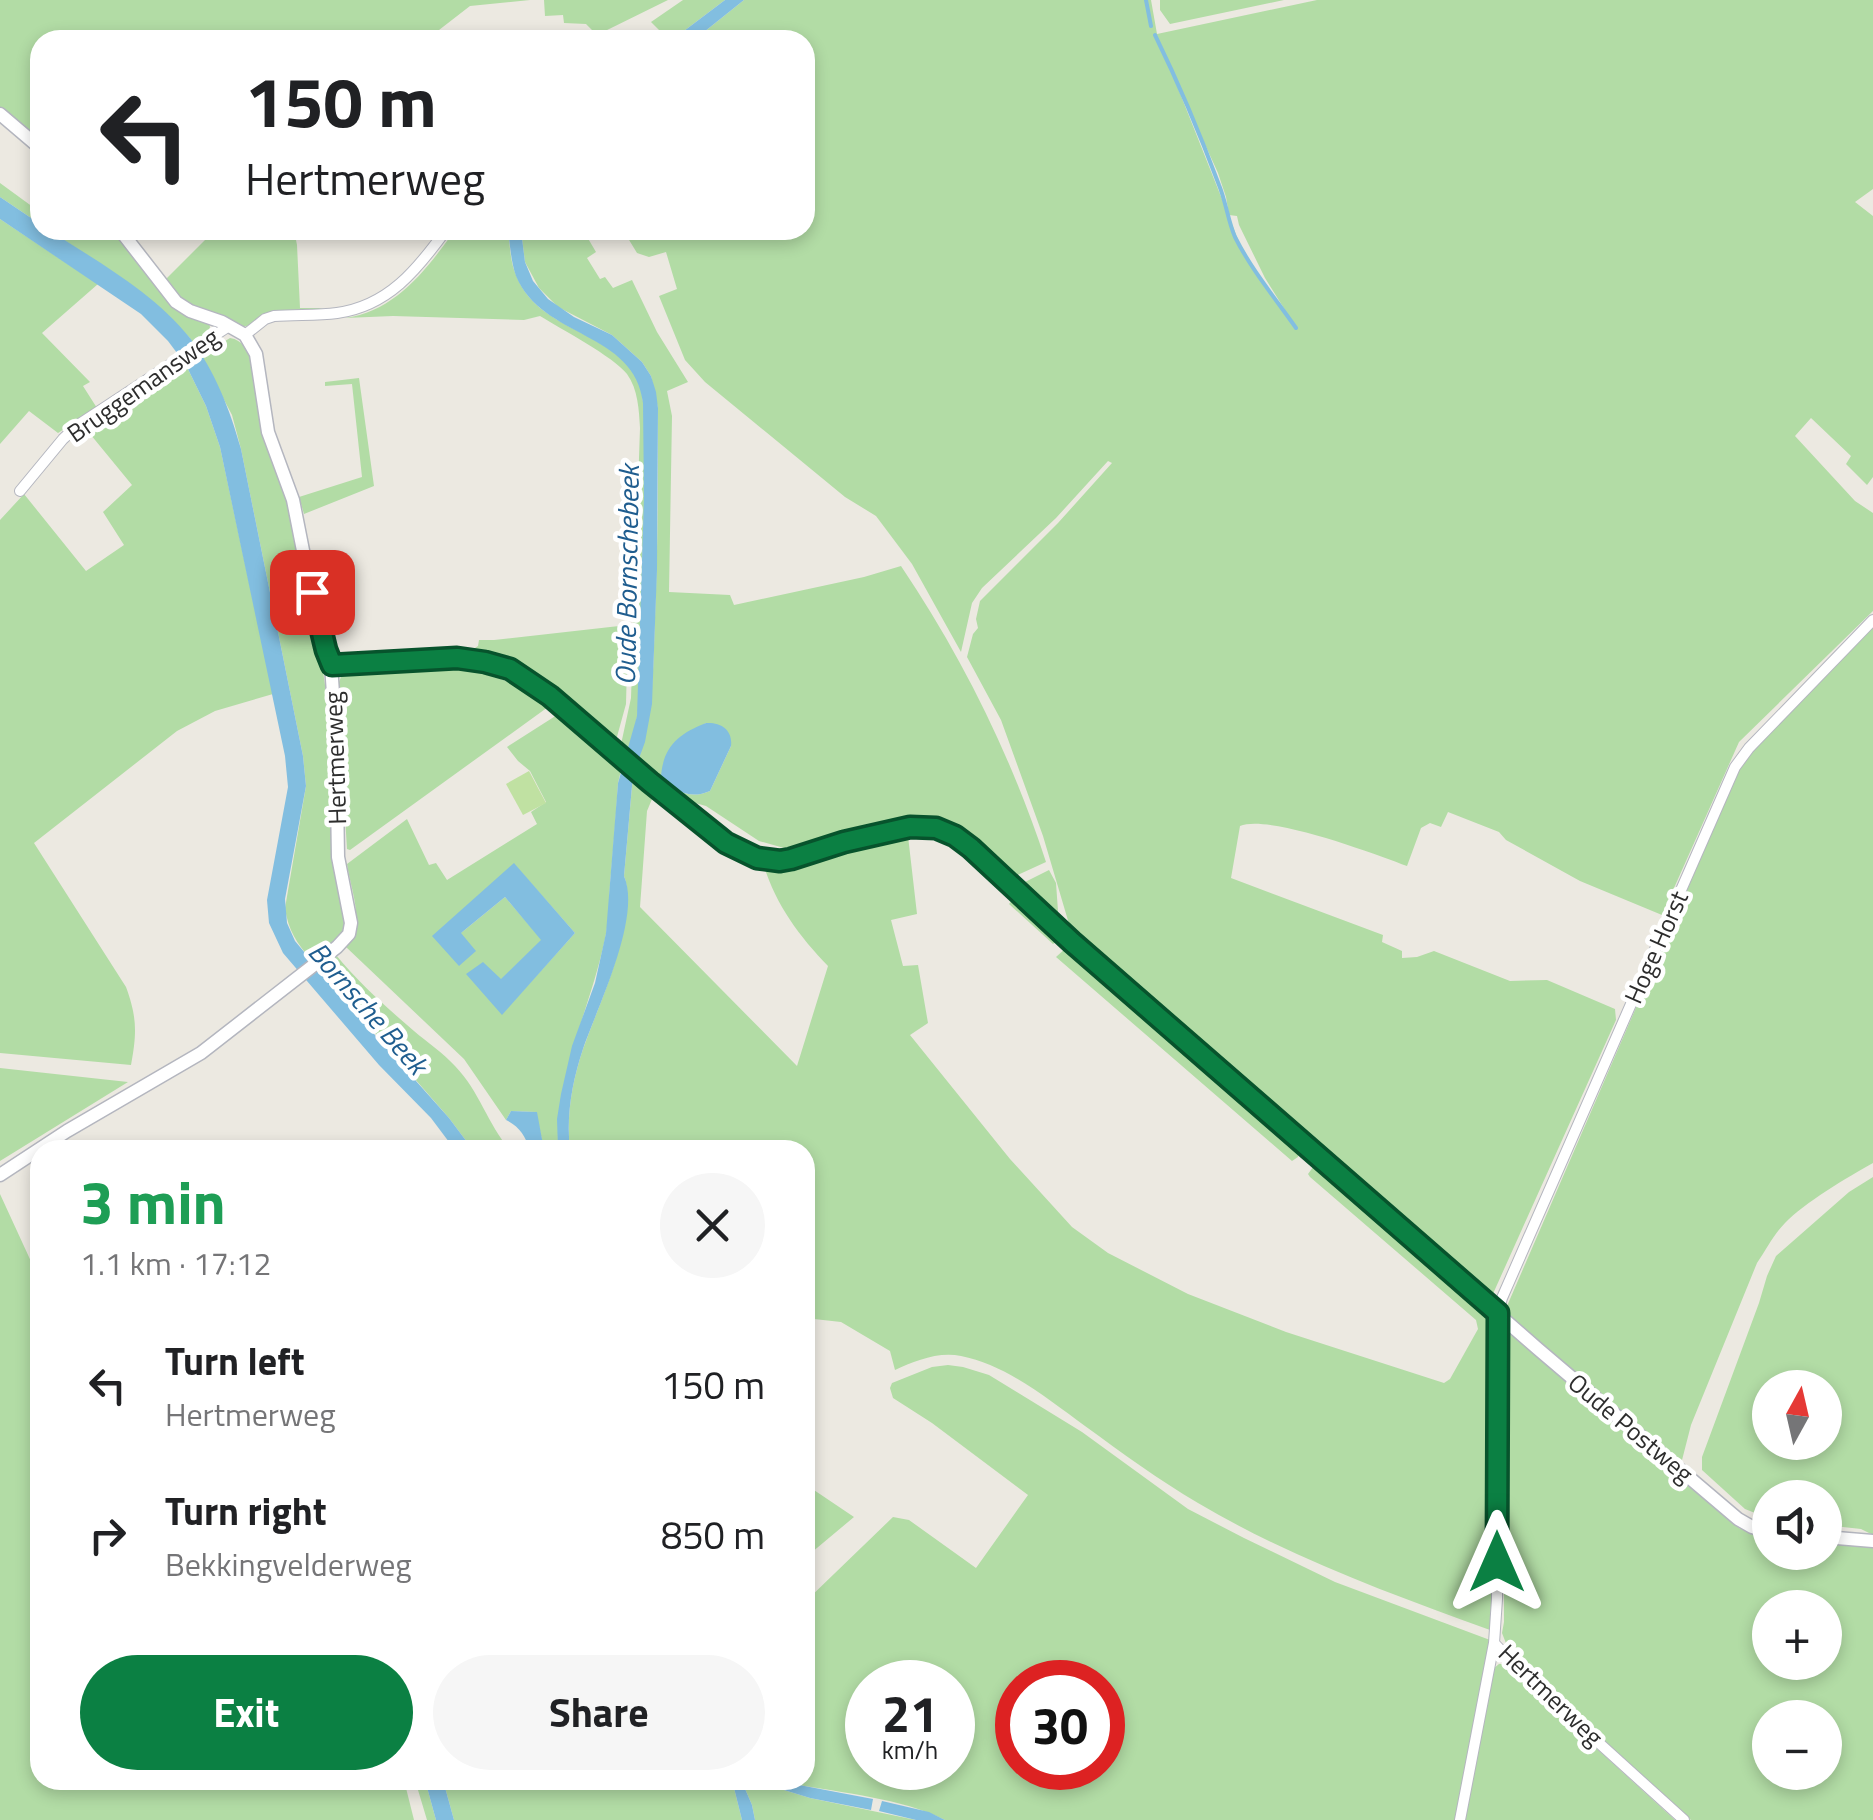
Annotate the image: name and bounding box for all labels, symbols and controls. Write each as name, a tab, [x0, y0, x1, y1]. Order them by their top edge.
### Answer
text: 150 m	[245, 48, 437, 154]
icon: left	[80, 70, 210, 200]
text: Hertmerweg	[245, 144, 485, 212]
street label: Bruggemansweg	[59, 318, 227, 452]
water label: Oude Bornschebeek	[603, 461, 650, 685]
pin	[270, 550, 355, 635]
icon: arrive	[285, 565, 340, 620]
street label: Hertmerweg	[314, 691, 356, 825]
street label: Hoge Horst	[1614, 884, 1698, 1010]
water label: Bornsche Beek	[298, 932, 441, 1086]
text: 3 min	[80, 1156, 226, 1247]
button: close	[660, 1173, 765, 1278]
text: 1.1 km · 17:12	[80, 1239, 272, 1287]
text: Turn left	[165, 1332, 305, 1390]
text: 150 m	[661, 1356, 765, 1414]
icon: left	[80, 1358, 135, 1413]
street label: Oude Postweg	[1560, 1364, 1702, 1492]
north arrow	[1752, 1370, 1842, 1460]
map controls	[1752, 1370, 1842, 1790]
text: Hertmerweg	[165, 1390, 336, 1438]
button: sound	[1752, 1480, 1842, 1570]
text: Turn right	[165, 1482, 327, 1540]
text: 850 m	[661, 1506, 765, 1564]
icon: right	[80, 1508, 135, 1563]
position arrow	[1445, 1510, 1549, 1614]
text: Bekkingvelderweg	[165, 1540, 412, 1588]
button: +	[1752, 1590, 1842, 1680]
street label: Hertmerweg	[1490, 1635, 1612, 1755]
button: Exit	[80, 1655, 413, 1770]
button: Share	[433, 1655, 765, 1770]
speed limit sign: 30	[995, 1660, 1125, 1790]
text: 21	[882, 1675, 938, 1751]
button: −	[1752, 1700, 1842, 1790]
text: km/h	[882, 1731, 938, 1769]

